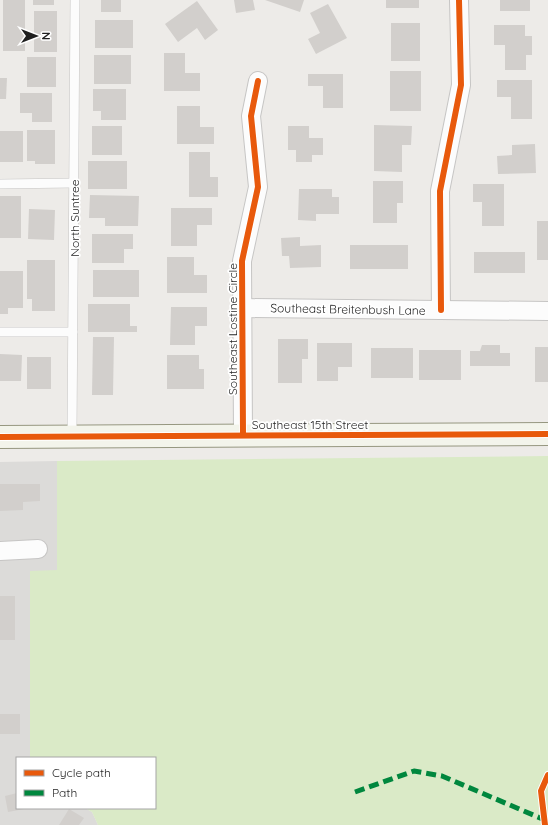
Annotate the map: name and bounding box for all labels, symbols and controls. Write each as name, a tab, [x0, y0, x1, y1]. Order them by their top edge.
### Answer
north arrow	[16, 16, 56, 56]
text: N	[39, 32, 53, 40]
street label: North Suntree	[67, 179, 82, 257]
street label: Southeast Lostine Circle	[225, 263, 240, 395]
street label: Southeast Breitenbush Lane	[270, 300, 426, 318]
street label: Southeast 15th Street	[252, 417, 368, 432]
legend	[16, 757, 156, 809]
text: Cycle path	[52, 765, 111, 780]
text: Path	[52, 785, 77, 800]

